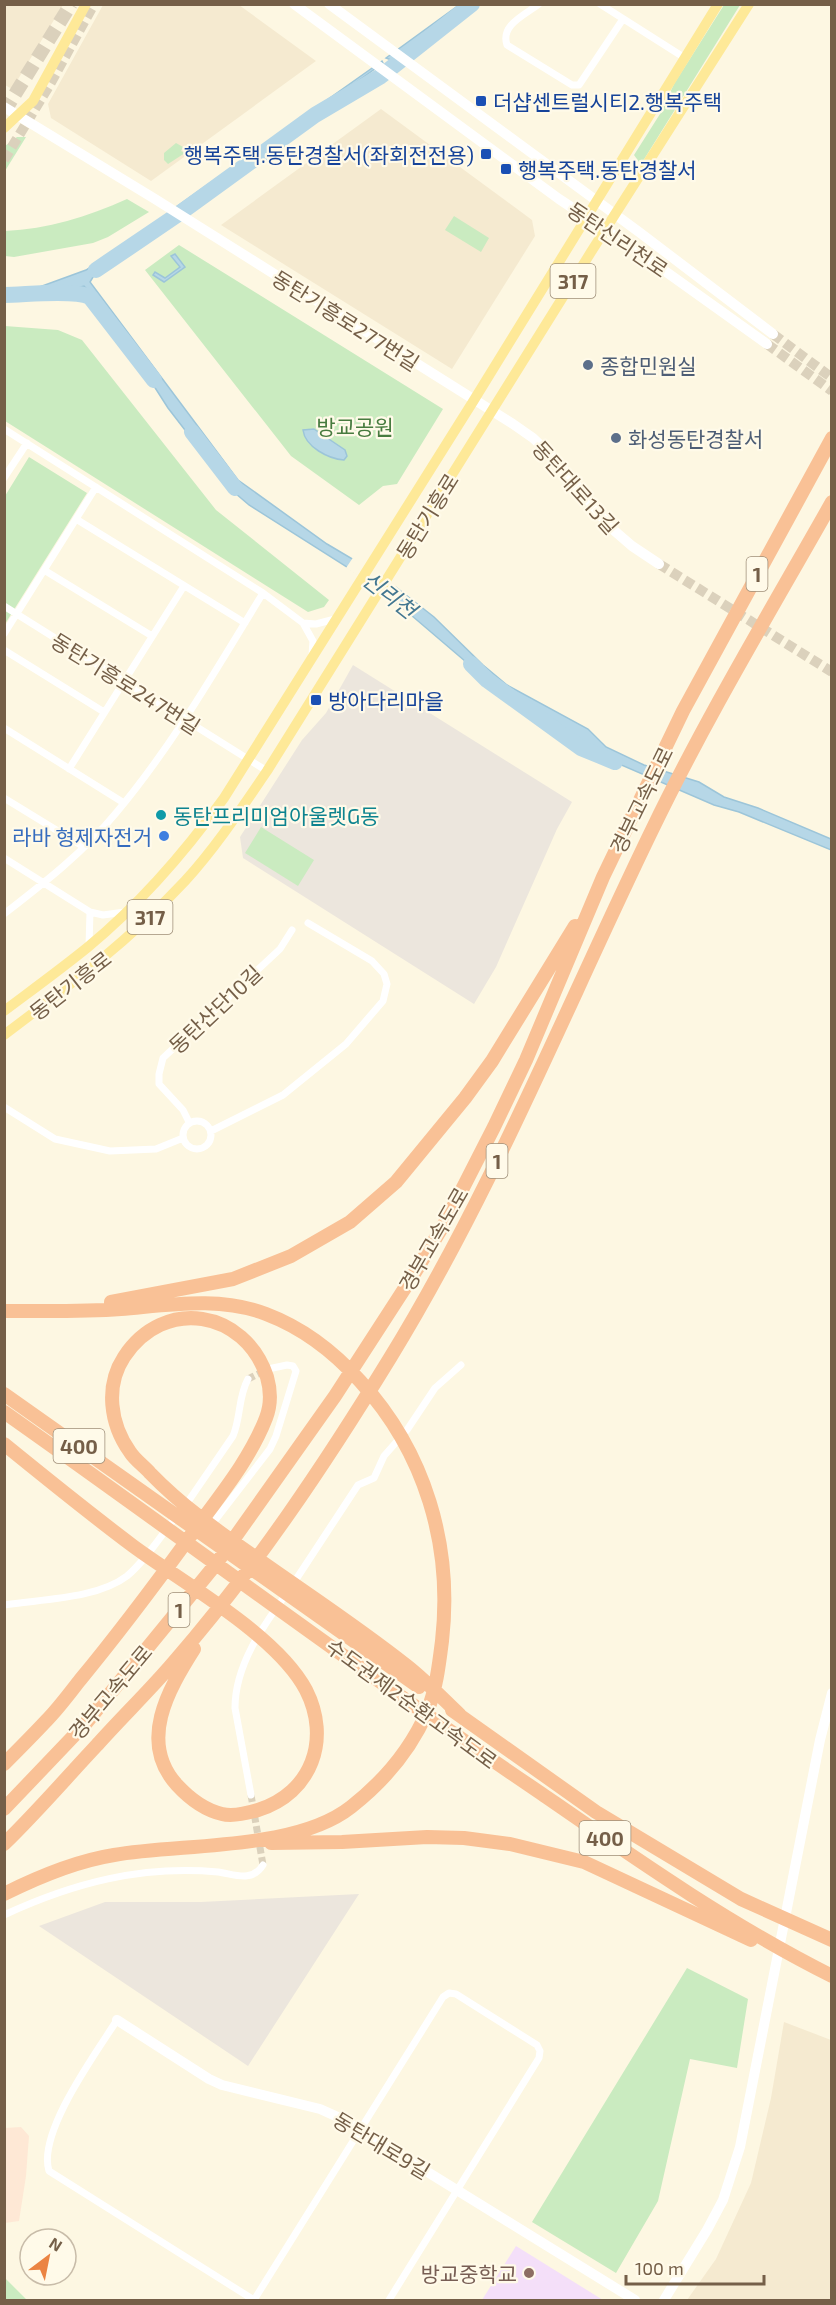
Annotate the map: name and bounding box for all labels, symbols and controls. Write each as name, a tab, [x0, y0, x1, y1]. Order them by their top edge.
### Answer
place label: 더샵센트럴시티2.행복주택	[493, 89, 722, 114]
marker: 더샵센트럴시티2.행복주택	[474, 94, 488, 108]
place label: 행복주택.동탄경찰서(좌회전전용)	[184, 142, 474, 167]
marker: 행복주택.동탄경찰서(좌회전전용)	[479, 147, 493, 161]
place label: 행복주택.동탄경찰서	[518, 157, 697, 182]
marker: 행복주택.동탄경찰서	[499, 162, 513, 176]
street label: 동탄신리천로	[563, 196, 673, 282]
road number: 317	[550, 264, 596, 298]
street label: 동탄기흥로277번길	[268, 265, 424, 375]
place label: 종합민원실	[600, 353, 697, 378]
marker: 종합민원실	[581, 358, 595, 372]
park label: 방교공원	[316, 414, 394, 439]
place label: 화성동탄경찰서	[628, 426, 763, 451]
marker: 화성동탄경찰서	[609, 431, 623, 445]
street label: 동탄대로13길	[528, 435, 624, 539]
street label: 동탄기흥로	[391, 468, 463, 564]
road number: 1	[746, 557, 768, 591]
water label: 신리천	[358, 565, 424, 625]
street label: 동탄기흥로247번길	[47, 627, 205, 739]
place label: 방아다리마을	[328, 688, 444, 713]
marker: 방아다리마을	[309, 693, 323, 707]
street label: 경부고속도로	[604, 742, 678, 858]
place label: 동탄프리미엄아울렛G동	[173, 803, 379, 828]
marker: 동탄프리미엄아울렛G동	[154, 808, 168, 822]
place label: 라바 형제자전거	[12, 824, 152, 849]
marker: 라바 형제자전거	[157, 829, 171, 843]
road number: 317	[128, 900, 172, 934]
street label: 동탄기흥로	[24, 945, 116, 1025]
street label: 동탄산단10길	[163, 960, 267, 1058]
road number: 1	[486, 1144, 508, 1178]
street label: 경부고속도로	[393, 1183, 473, 1295]
road number: 400	[54, 1429, 104, 1463]
road number: 1	[168, 1593, 190, 1627]
street label: 수도권제2순환고속도로	[322, 1633, 502, 1773]
street label: 경부고속도로	[63, 1640, 157, 1744]
road number: 400	[580, 1821, 630, 1855]
street label: 동탄대로9길	[329, 2106, 435, 2184]
north arrow	[18, 2227, 78, 2287]
text: N	[46, 2233, 66, 2255]
scale bar	[626, 2248, 764, 2286]
text: 100 m	[635, 2257, 684, 2279]
place label: 방교중학교	[420, 2261, 517, 2286]
marker: 방교중학교	[522, 2266, 536, 2280]

